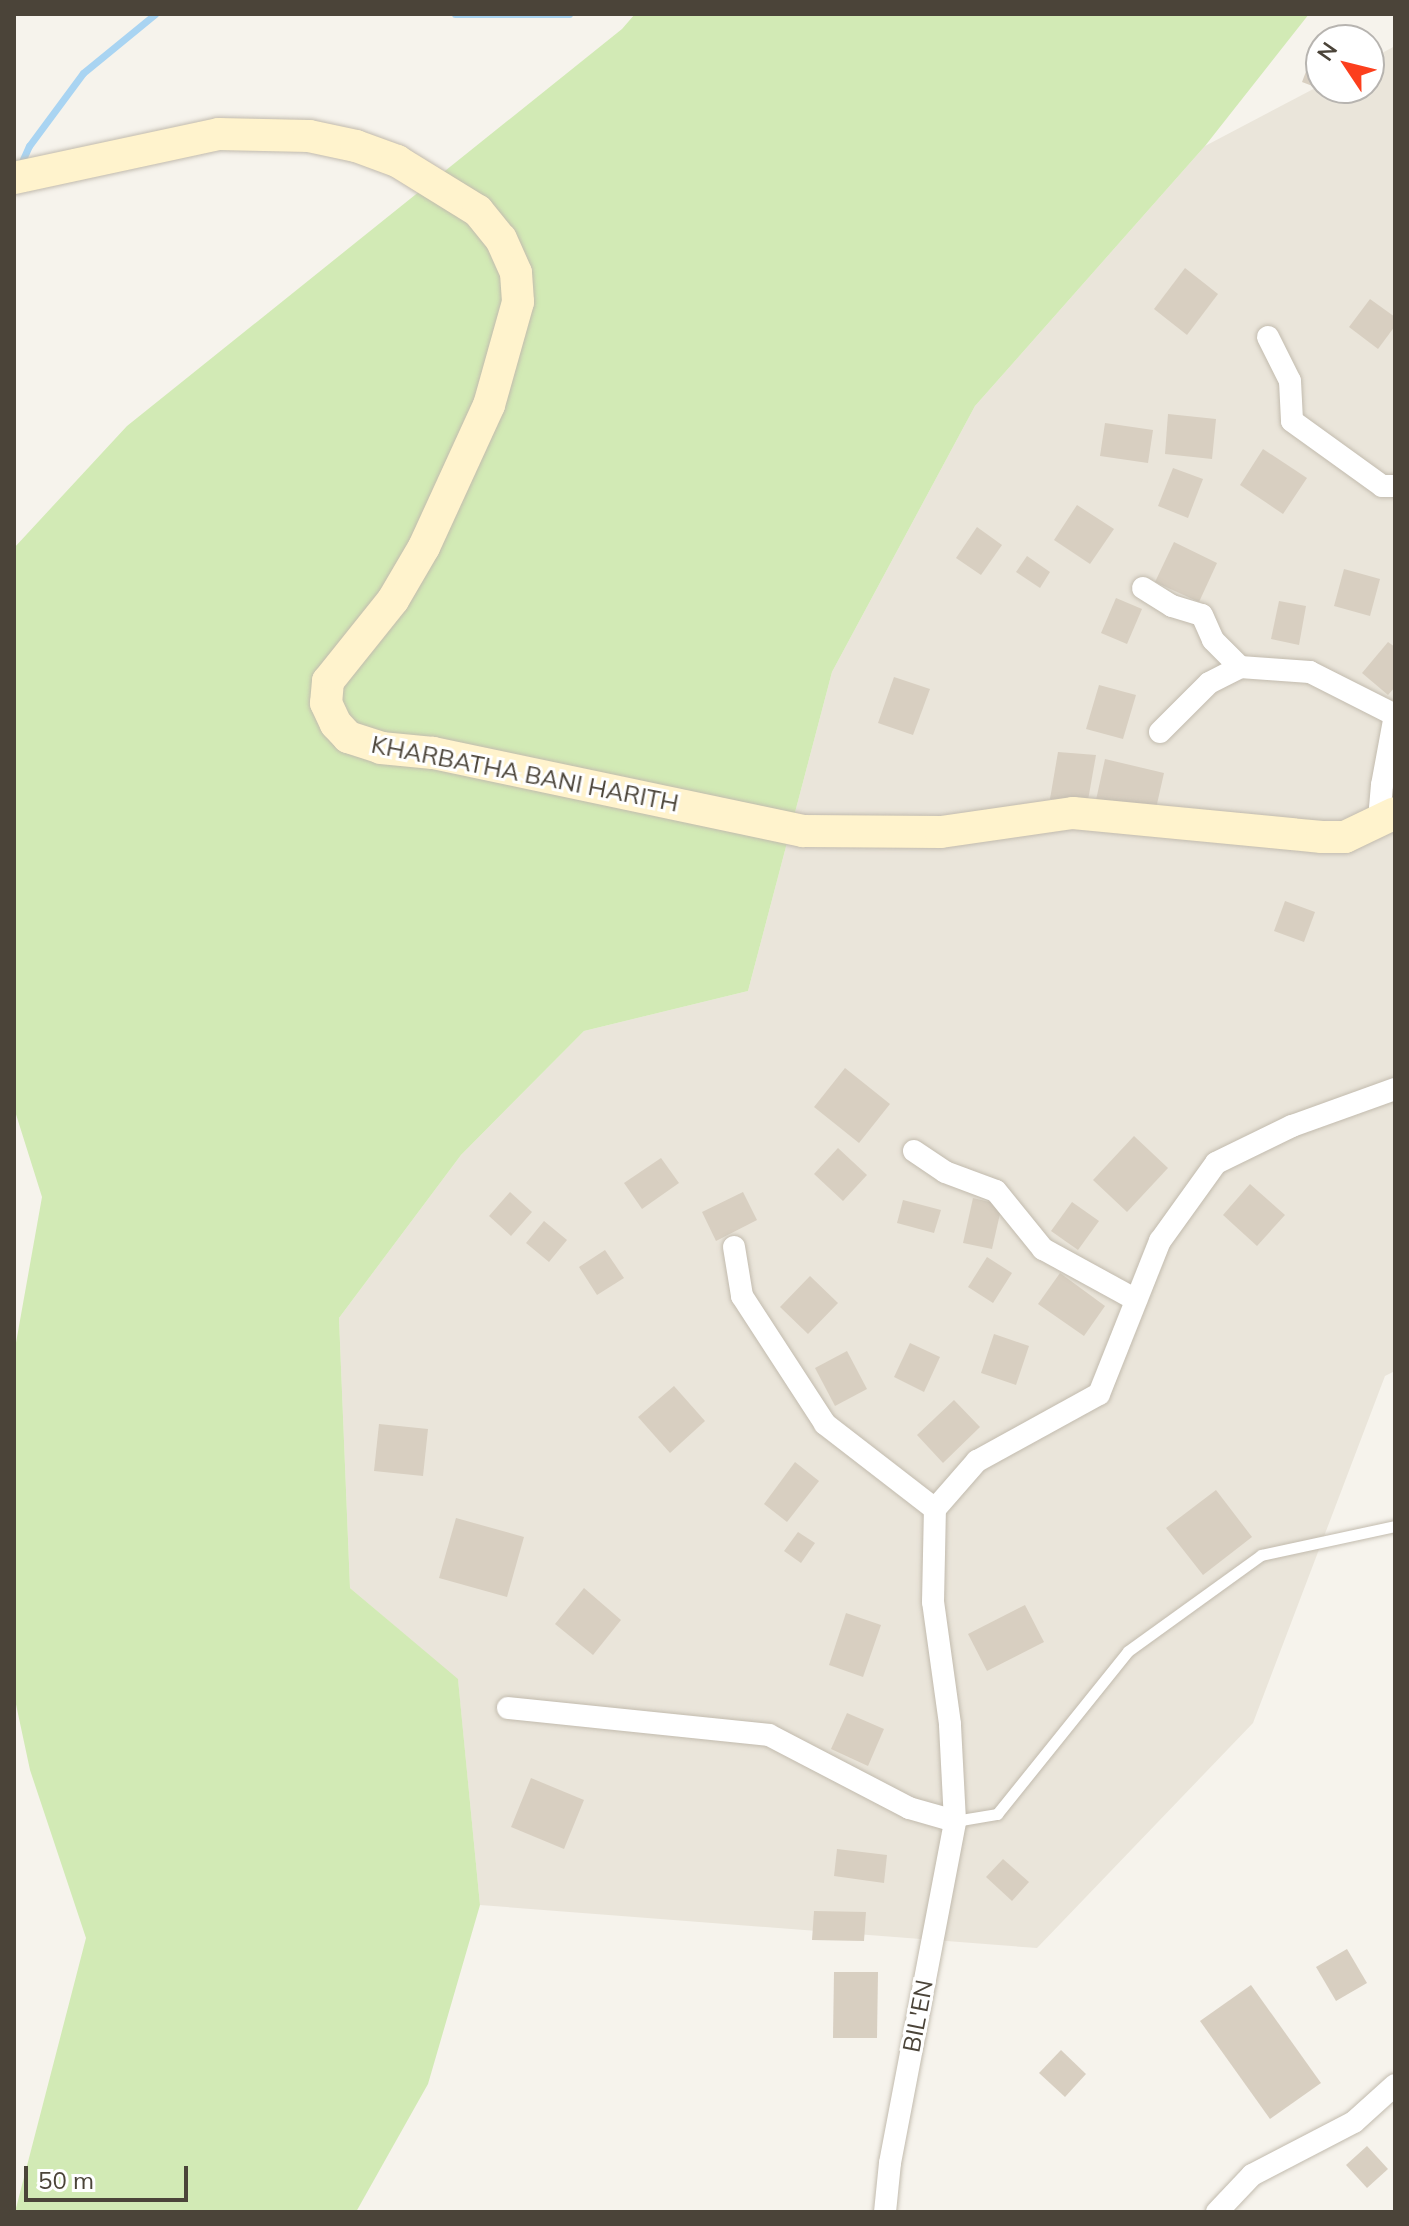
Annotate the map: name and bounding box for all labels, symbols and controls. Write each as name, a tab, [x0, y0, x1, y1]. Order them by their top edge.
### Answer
north arrow	[1305, 24, 1385, 104]
text: N	[1311, 37, 1343, 66]
street label: KHARBATHA BANI HARITH	[369, 730, 681, 818]
street label: BIL'EN	[897, 1977, 939, 2055]
scale bar	[28, 2150, 192, 2200]
text: 50 m	[38, 2165, 94, 2195]

